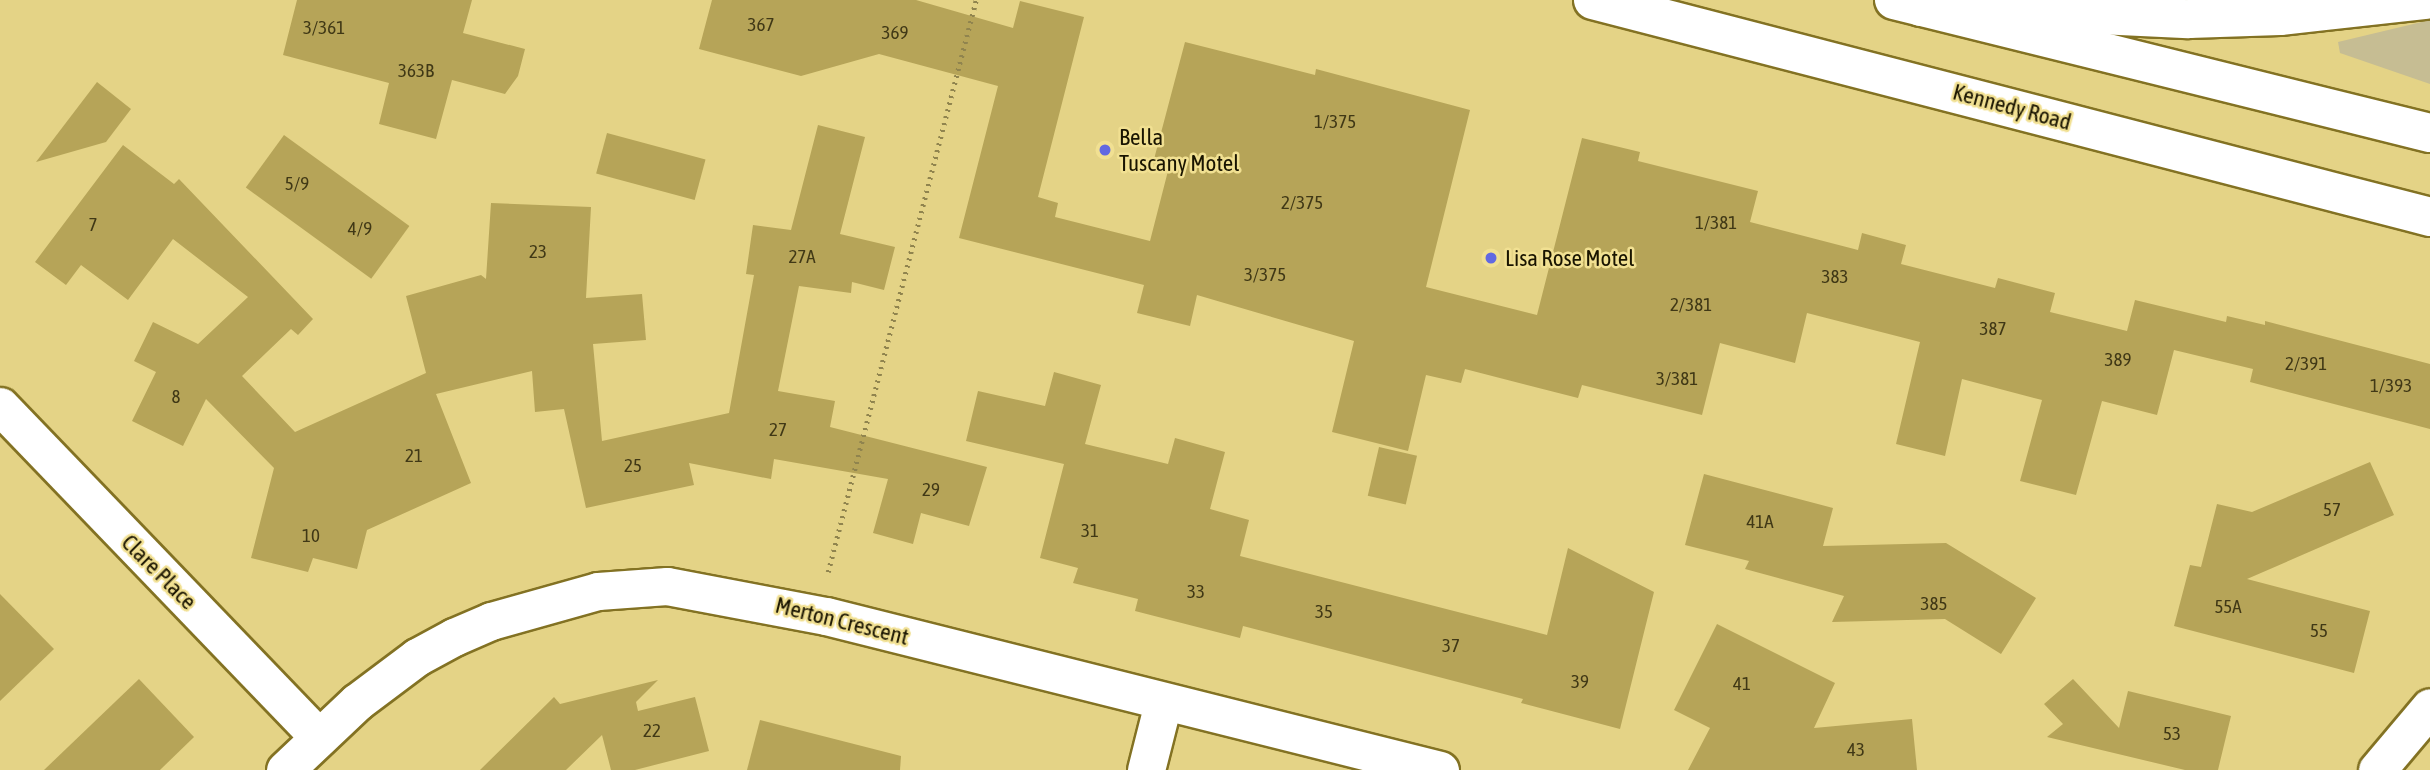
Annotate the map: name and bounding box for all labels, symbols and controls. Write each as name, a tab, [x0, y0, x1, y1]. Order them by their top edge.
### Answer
house number: 367	[748, 14, 774, 36]
house number: 3/361	[303, 17, 345, 39]
house number: 369	[882, 22, 908, 44]
house number: 363B	[398, 60, 434, 82]
street label: Kennedy Road	[1950, 78, 2074, 136]
house number: 1/375	[1314, 111, 1356, 133]
place label: Bella Tuscany Motel	[1119, 123, 1239, 177]
marker: Bella Tuscany Motel	[1097, 142, 1113, 158]
house number: 5/9	[285, 173, 309, 195]
house number: 2/375	[1281, 192, 1323, 214]
house number: 1/381	[1695, 212, 1737, 234]
house number: 7	[89, 214, 97, 236]
house number: 4/9	[348, 218, 372, 240]
house number: 23	[529, 241, 547, 263]
place label: Lisa Rose Motel	[1505, 244, 1634, 272]
house number: 27A	[788, 246, 816, 268]
marker: Lisa Rose Motel	[1483, 250, 1499, 266]
house number: 3/375	[1244, 264, 1286, 286]
house number: 383	[1822, 266, 1848, 288]
house number: 2/381	[1670, 294, 1712, 316]
house number: 387	[1980, 318, 2006, 340]
house number: 389	[2105, 349, 2131, 371]
house number: 2/391	[2285, 353, 2327, 375]
house number: 3/381	[1656, 368, 1698, 390]
house number: 1/393	[2370, 375, 2412, 397]
house number: 8	[172, 386, 180, 408]
house number: 27	[769, 419, 787, 441]
house number: 21	[405, 445, 423, 467]
house number: 25	[624, 455, 642, 477]
house number: 29	[922, 479, 940, 501]
house number: 57	[2323, 499, 2341, 521]
house number: 41A	[1746, 511, 1774, 533]
house number: 31	[1081, 520, 1099, 542]
house number: 10	[302, 525, 320, 547]
street label: Clare Place	[116, 529, 202, 615]
house number: 33	[1187, 581, 1205, 603]
street label: Merton Crescent	[773, 591, 911, 651]
house number: 385	[1921, 593, 1947, 615]
house number: 55A	[2214, 596, 2242, 618]
house number: 35	[1315, 601, 1333, 623]
house number: 55	[2310, 620, 2328, 642]
house number: 37	[1442, 635, 1460, 657]
house number: 39	[1571, 671, 1589, 693]
house number: 41	[1733, 673, 1751, 695]
house number: 22	[643, 720, 661, 742]
house number: 53	[2163, 723, 2181, 745]
house number: 43	[1847, 739, 1865, 761]

